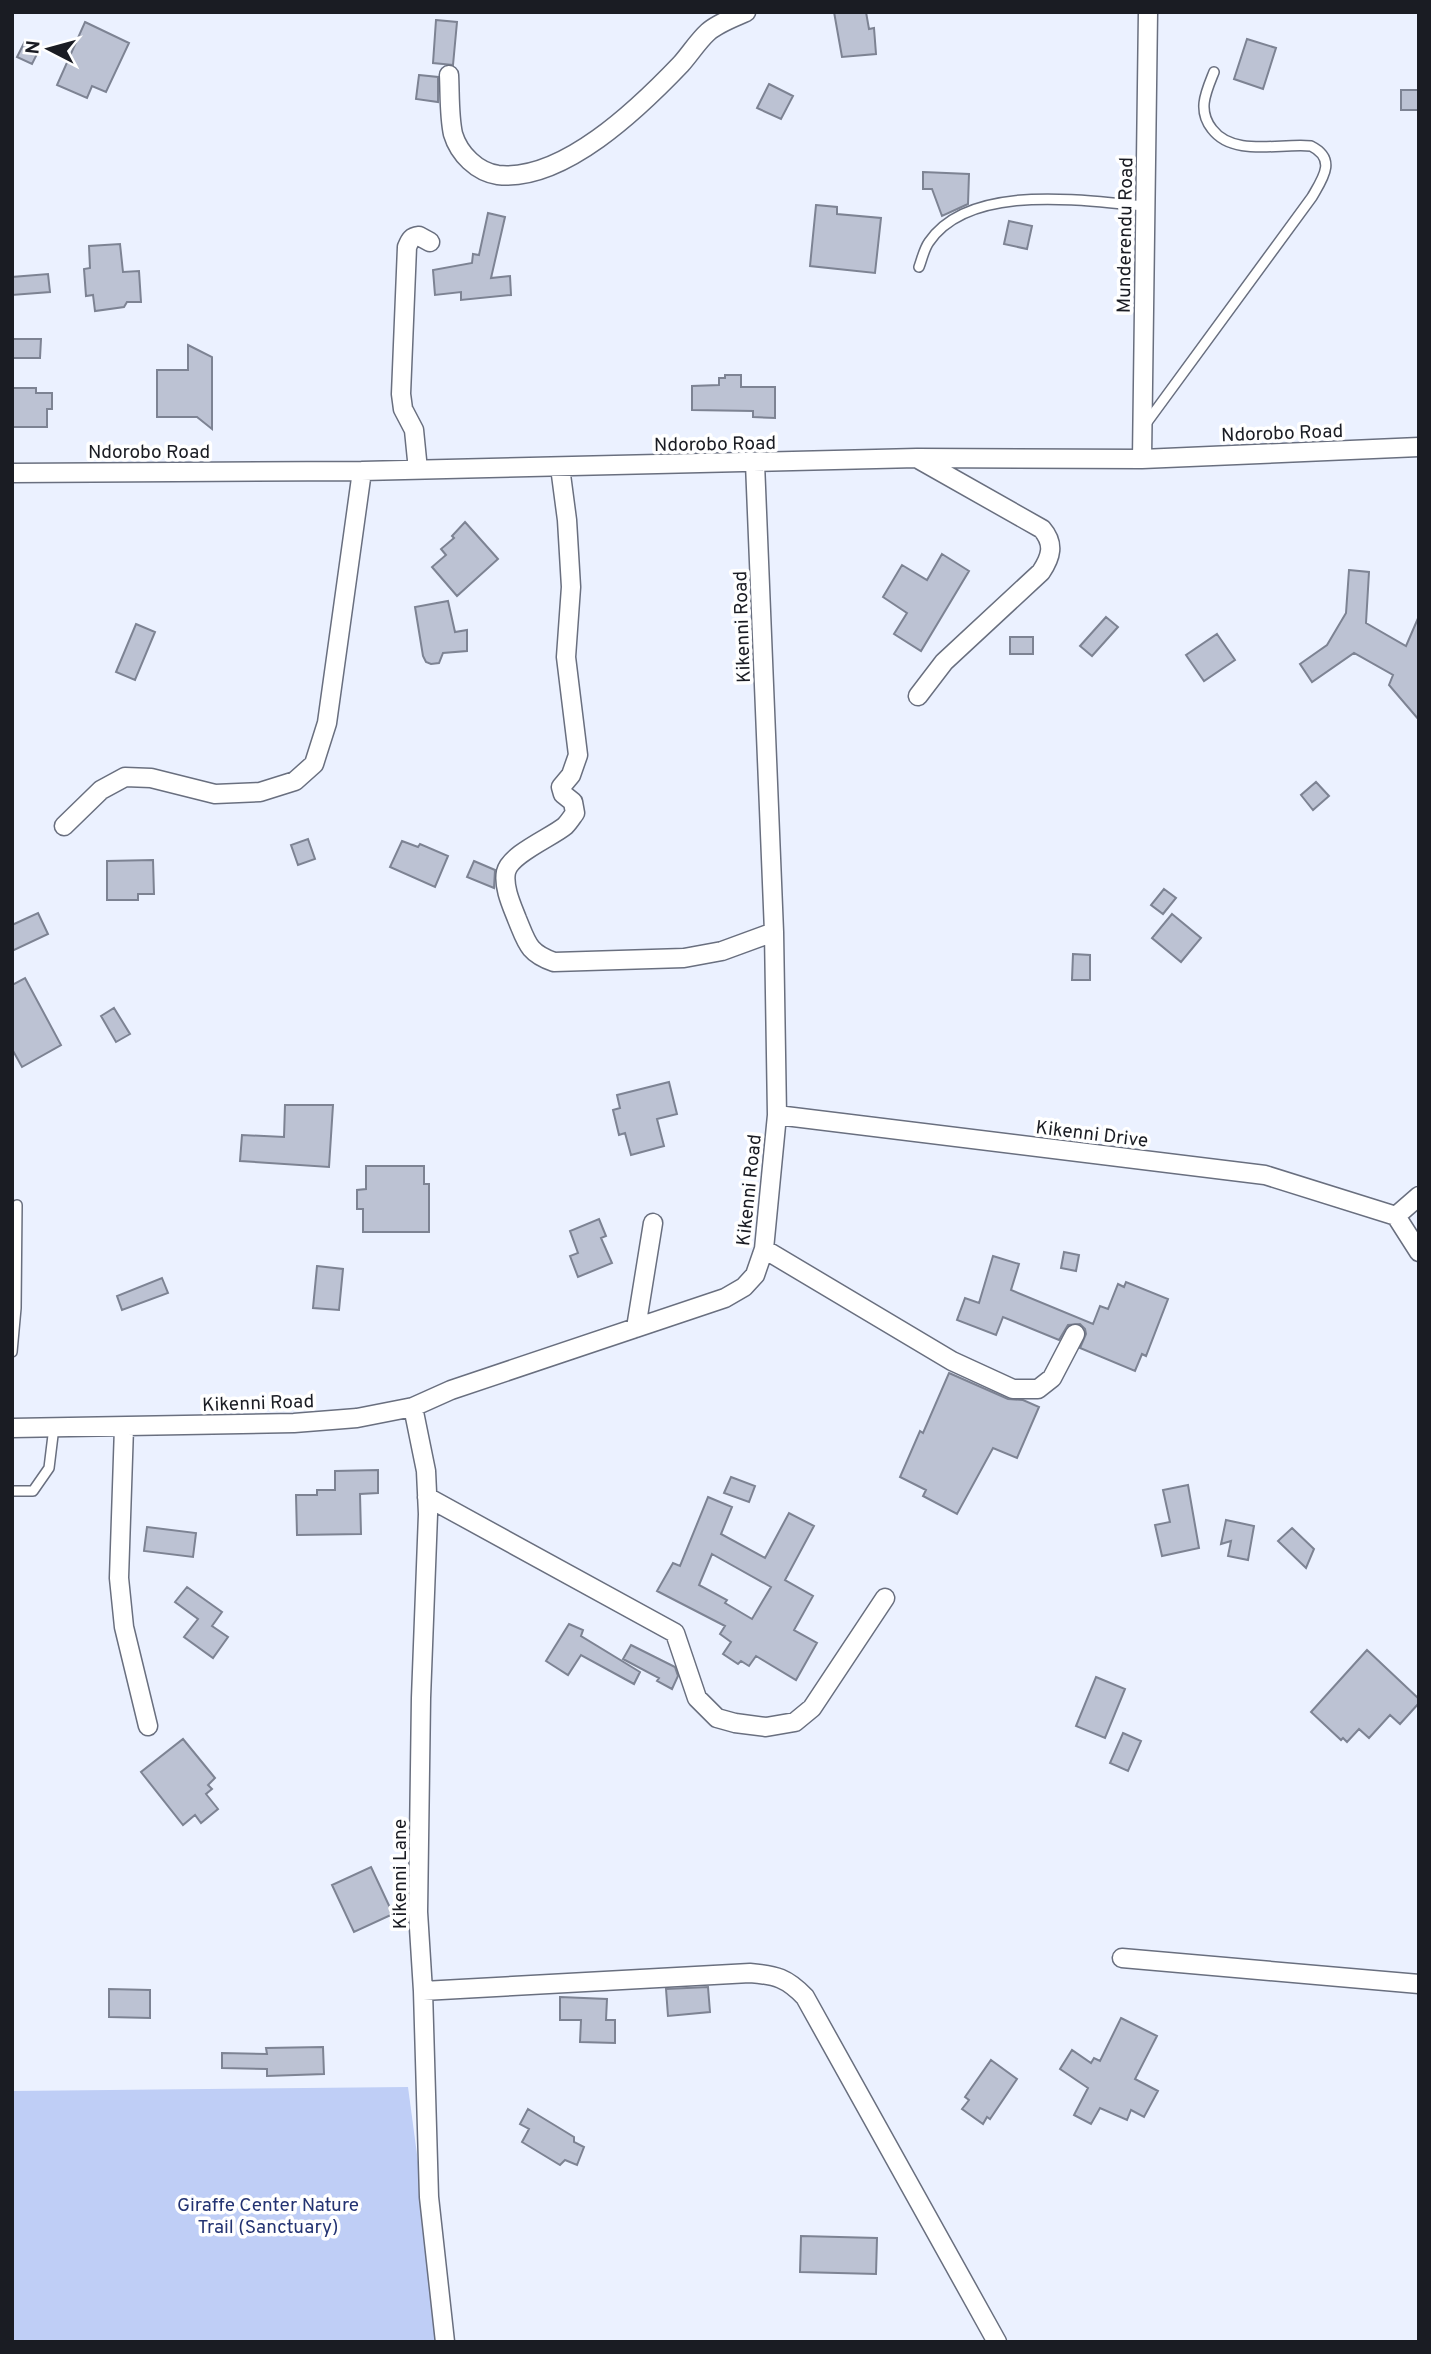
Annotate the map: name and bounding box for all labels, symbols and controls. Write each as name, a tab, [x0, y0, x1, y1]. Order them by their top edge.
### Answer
north arrow	[14, 14, 84, 84]
text: N	[21, 39, 47, 55]
street label: Munderendu Road	[1113, 157, 1139, 313]
street label: Ndorobo Road	[1221, 420, 1344, 448]
street label: Ndorobo Road	[654, 432, 776, 458]
street label: Ndorobo Road	[88, 441, 210, 465]
street label: Kikenni Road	[729, 570, 757, 683]
street label: Kikenni Drive	[1034, 1116, 1149, 1154]
street label: Kikenni Road	[732, 1133, 768, 1247]
street label: Kikenni Road	[202, 1390, 315, 1418]
street label: Kikenni Lane	[389, 1819, 413, 1929]
park label: Giraffe Center Nature Trail (Sanctuary)	[177, 2194, 359, 2240]

